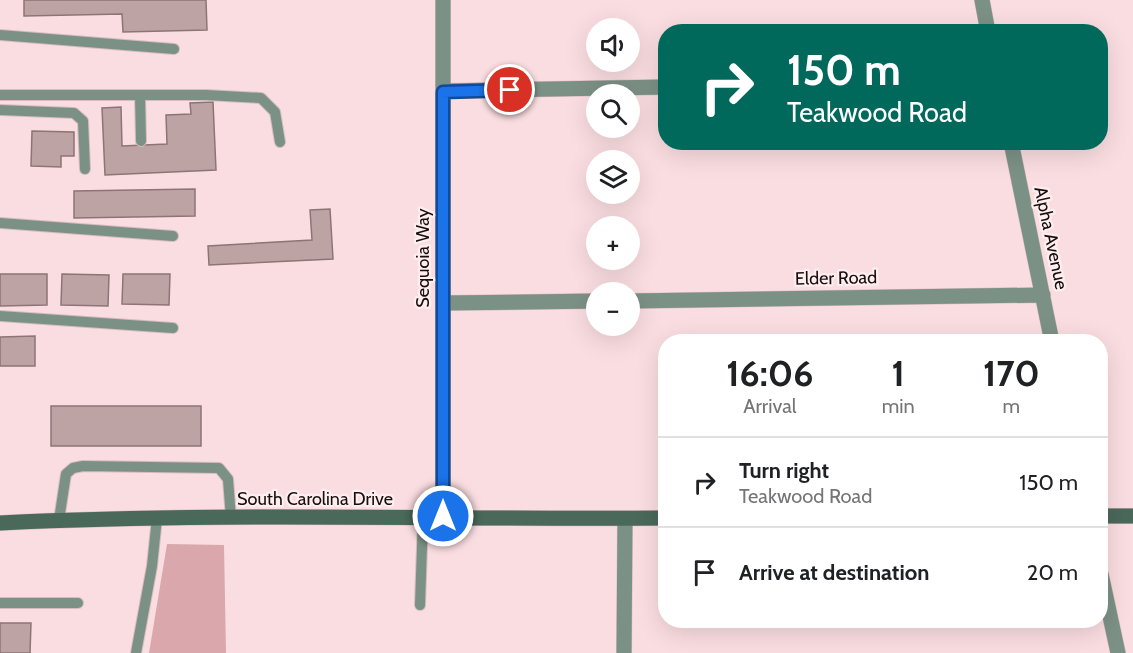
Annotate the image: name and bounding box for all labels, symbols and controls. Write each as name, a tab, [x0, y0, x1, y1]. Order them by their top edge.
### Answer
map controls	[586, 18, 640, 336]
button: sound	[586, 18, 640, 72]
text: 150 m	[787, 44, 901, 96]
icon: right	[688, 48, 766, 126]
pin	[484, 64, 535, 115]
icon: arrive	[493, 73, 526, 106]
button: search	[586, 84, 640, 138]
text: Teakwood Road	[787, 96, 967, 129]
button: layers	[586, 150, 640, 204]
street label: Alpha Avenue	[1029, 184, 1073, 292]
street label: Sequoia Way	[412, 208, 434, 308]
button: +	[586, 216, 640, 270]
street label: Elder Road	[795, 266, 877, 290]
button: −	[586, 282, 640, 336]
text: 16:06	[726, 351, 813, 395]
text: 1	[892, 351, 905, 395]
text: 170	[983, 351, 1040, 395]
text: Arrival	[743, 394, 796, 418]
text: min	[882, 394, 915, 418]
text: m	[1003, 394, 1020, 418]
text: Turn right	[739, 457, 829, 484]
icon: right	[688, 466, 721, 499]
text: 150 m	[1019, 469, 1078, 496]
position arrow	[411, 484, 475, 548]
text: Teakwood Road	[739, 484, 872, 508]
street label: South Carolina Drive	[237, 488, 393, 510]
icon: arrive	[688, 556, 721, 589]
text: Arrive at destination	[739, 559, 929, 586]
text: 20 m	[1027, 559, 1078, 586]

